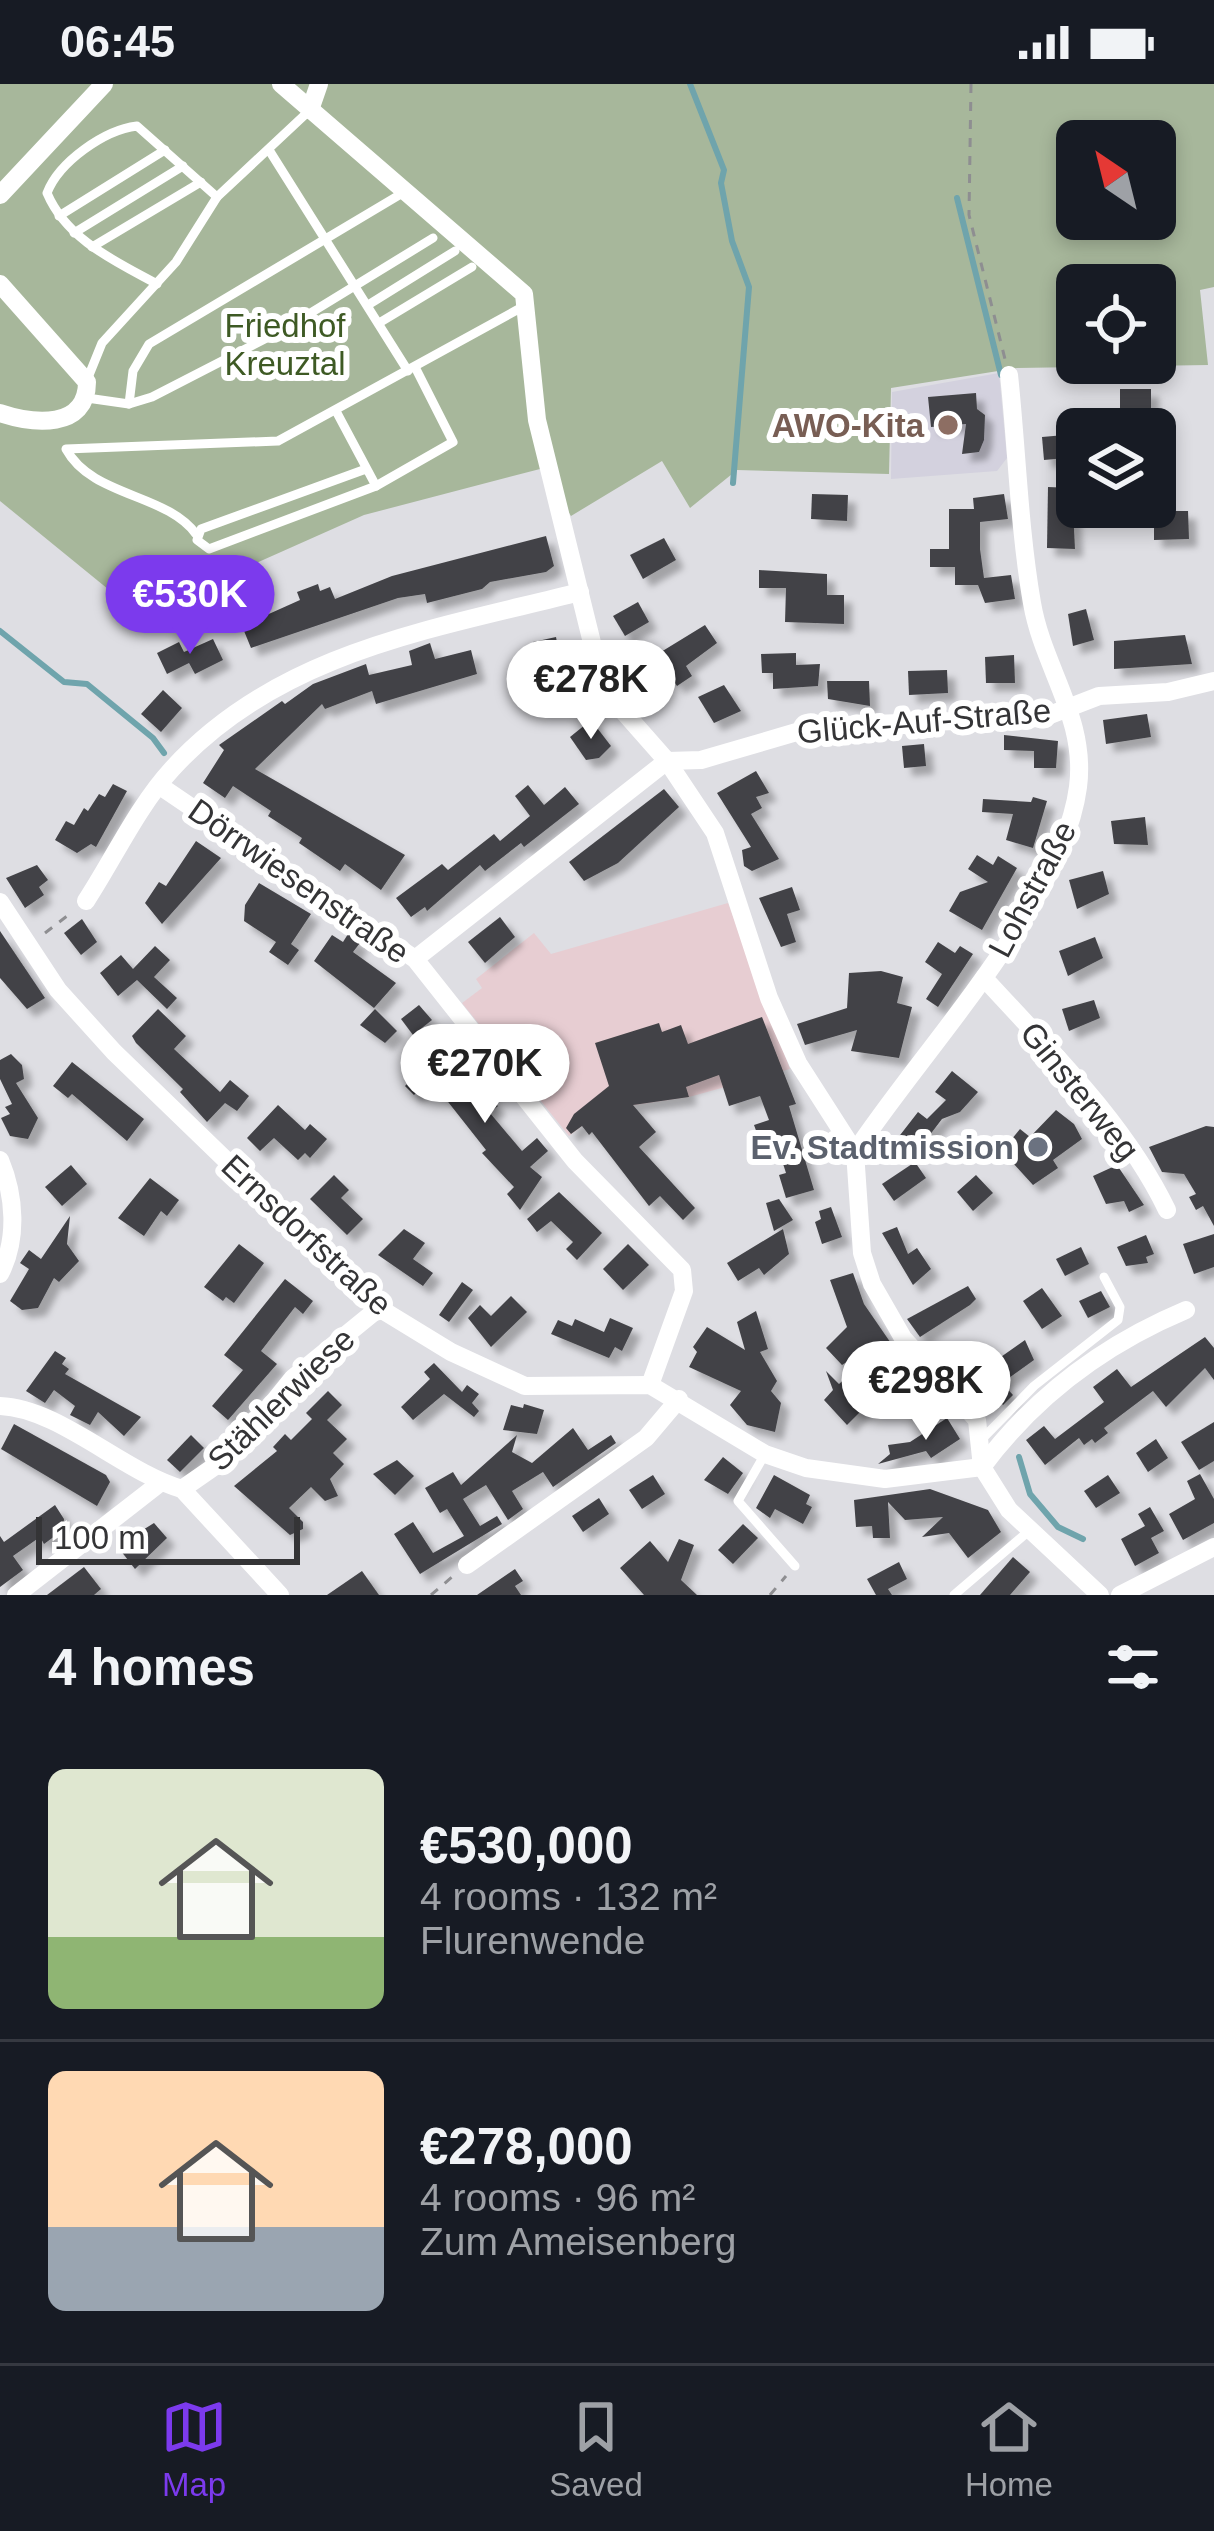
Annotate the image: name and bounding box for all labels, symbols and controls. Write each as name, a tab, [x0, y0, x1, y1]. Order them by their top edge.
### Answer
text: 06:45	[60, 16, 175, 67]
north arrow	[1056, 120, 1176, 240]
map controls	[1056, 120, 1176, 528]
button: locate	[1056, 264, 1176, 384]
park label: Friedhof Kreuztal	[224, 307, 346, 382]
place label: AWO-Kita	[772, 407, 925, 444]
button: layers	[1056, 408, 1176, 528]
marker: AWO-Kita	[935, 412, 961, 438]
pin: €530K	[106, 555, 274, 657]
text: €530K	[133, 572, 247, 615]
pin: €278K	[507, 640, 675, 742]
text: €278K	[534, 657, 648, 700]
street label: Glück-Auf-Straße	[795, 691, 1053, 751]
street label: Dörrwiesenstraße	[182, 791, 416, 971]
street label: Lohstraße	[981, 815, 1083, 963]
street label: Ginsterweg	[1013, 1015, 1147, 1167]
pin: €270K	[401, 1024, 569, 1126]
text: €270K	[428, 1041, 542, 1084]
place label: Ev. Stadtmission	[751, 1129, 1014, 1166]
marker: Ev. Stadtmission	[1025, 1134, 1051, 1160]
street label: Ernsdorfstraße	[215, 1147, 399, 1323]
street label: Stählerwiese	[200, 1320, 362, 1478]
pin: €298K	[842, 1341, 1010, 1443]
text: €298K	[869, 1358, 983, 1401]
scale bar	[36, 1511, 300, 1564]
text: 100 m	[54, 1519, 146, 1556]
icon: filters	[1100, 1634, 1166, 1700]
text: 4 homes	[48, 1639, 255, 1696]
icon: home	[144, 1817, 288, 1961]
text: €530,000	[420, 1817, 633, 1874]
text: 4 rooms · 132 m²	[420, 1875, 717, 1918]
text: Flurenwende	[420, 1919, 645, 1962]
text: €278,000	[420, 2118, 633, 2175]
icon: home	[144, 2119, 288, 2263]
text: 4 rooms · 96 m²	[420, 2176, 695, 2219]
text: Zum Ameisenberg	[420, 2220, 736, 2263]
tab: Map	[161, 2394, 227, 2504]
tab: Saved	[549, 2394, 643, 2504]
tab: Home	[965, 2394, 1053, 2504]

